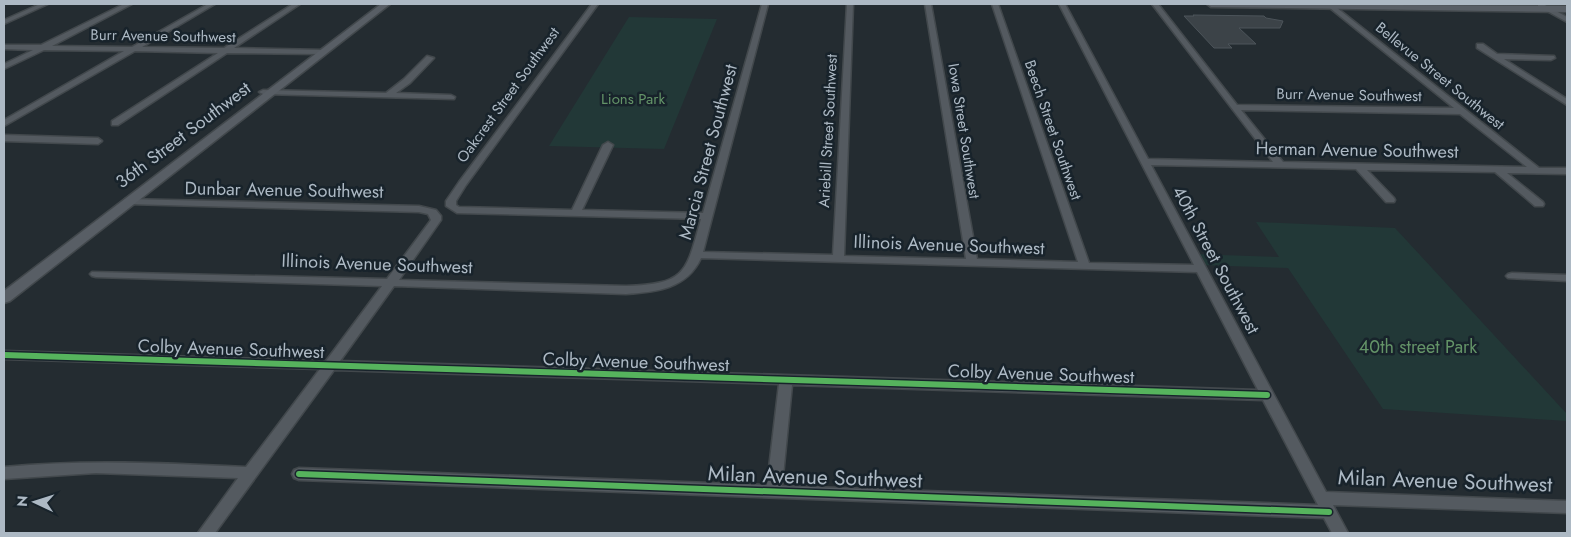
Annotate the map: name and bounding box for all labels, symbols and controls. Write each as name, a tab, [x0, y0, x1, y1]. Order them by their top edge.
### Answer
street label: Bellevue Street Southwest	[1371, 17, 1510, 135]
street label: Oakcrest Street Southwest	[451, 22, 565, 167]
street label: Burr Avenue Southwest	[90, 24, 236, 48]
street label: Ariebill Street Southwest	[813, 53, 843, 208]
street label: Beech Street Southwest	[1019, 57, 1087, 203]
street label: Marcia Street Southwest	[672, 61, 744, 243]
street label: Iowa Street Southwest	[942, 62, 986, 201]
street label: 36th Street Southwest	[110, 75, 257, 195]
street label: Burr Avenue Southwest	[1276, 83, 1422, 107]
park label: Lions Park	[601, 88, 665, 110]
street label: Herman Avenue Southwest	[1255, 135, 1459, 165]
street label: Dunbar Avenue Southwest	[184, 175, 384, 205]
street label: 40th Street Southwest	[1166, 181, 1266, 339]
street label: Illinois Avenue Southwest	[853, 229, 1046, 261]
street label: Illinois Avenue Southwest	[281, 248, 474, 280]
street label: Colby Avenue Southwest	[137, 333, 325, 365]
park label: 40th street Park	[1359, 334, 1477, 360]
street label: Colby Avenue Southwest	[542, 346, 730, 378]
street label: Colby Avenue Southwest	[947, 358, 1135, 390]
street label: Milan Avenue Southwest	[707, 458, 923, 496]
street label: Milan Avenue Southwest	[1337, 462, 1553, 500]
north arrow	[10, 477, 60, 527]
text: N	[12, 495, 32, 507]

